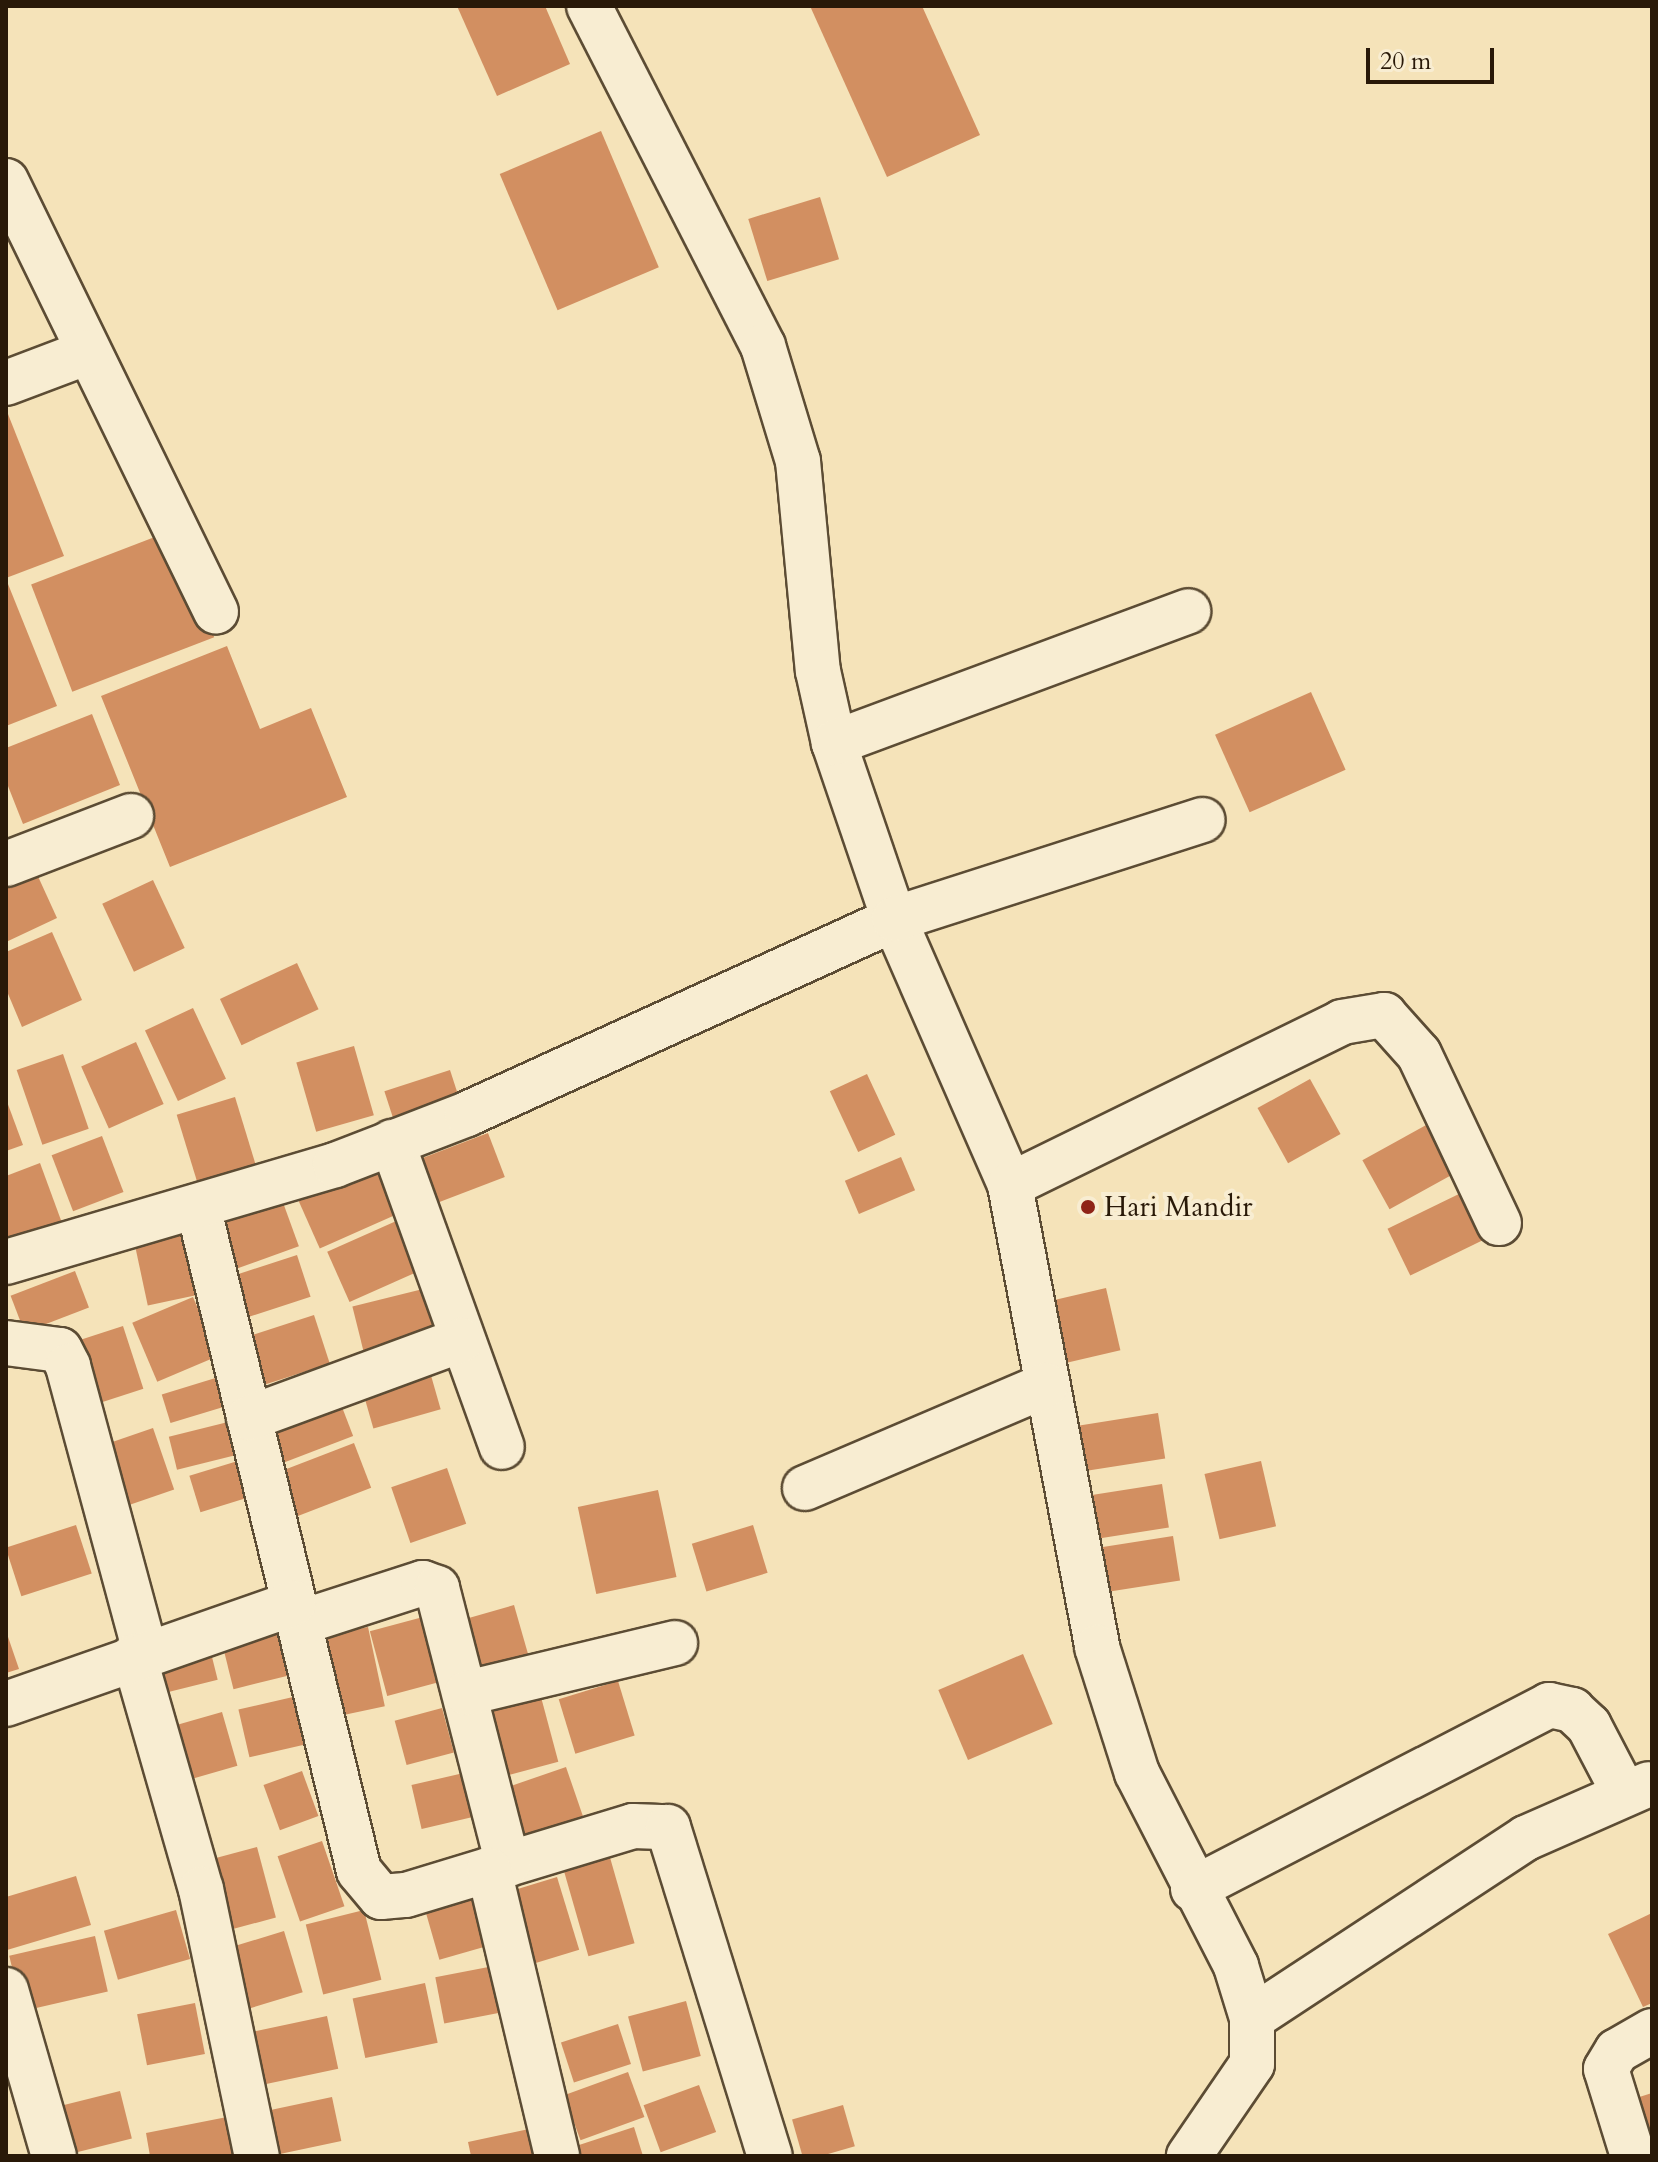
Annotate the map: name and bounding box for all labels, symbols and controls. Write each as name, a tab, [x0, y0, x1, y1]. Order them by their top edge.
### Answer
scale bar	[1370, 32, 1498, 82]
text: 20 m	[1380, 45, 1431, 78]
place label: Hari Mandir	[1104, 1190, 1252, 1224]
marker: Hari Mandir	[1079, 1198, 1097, 1216]

